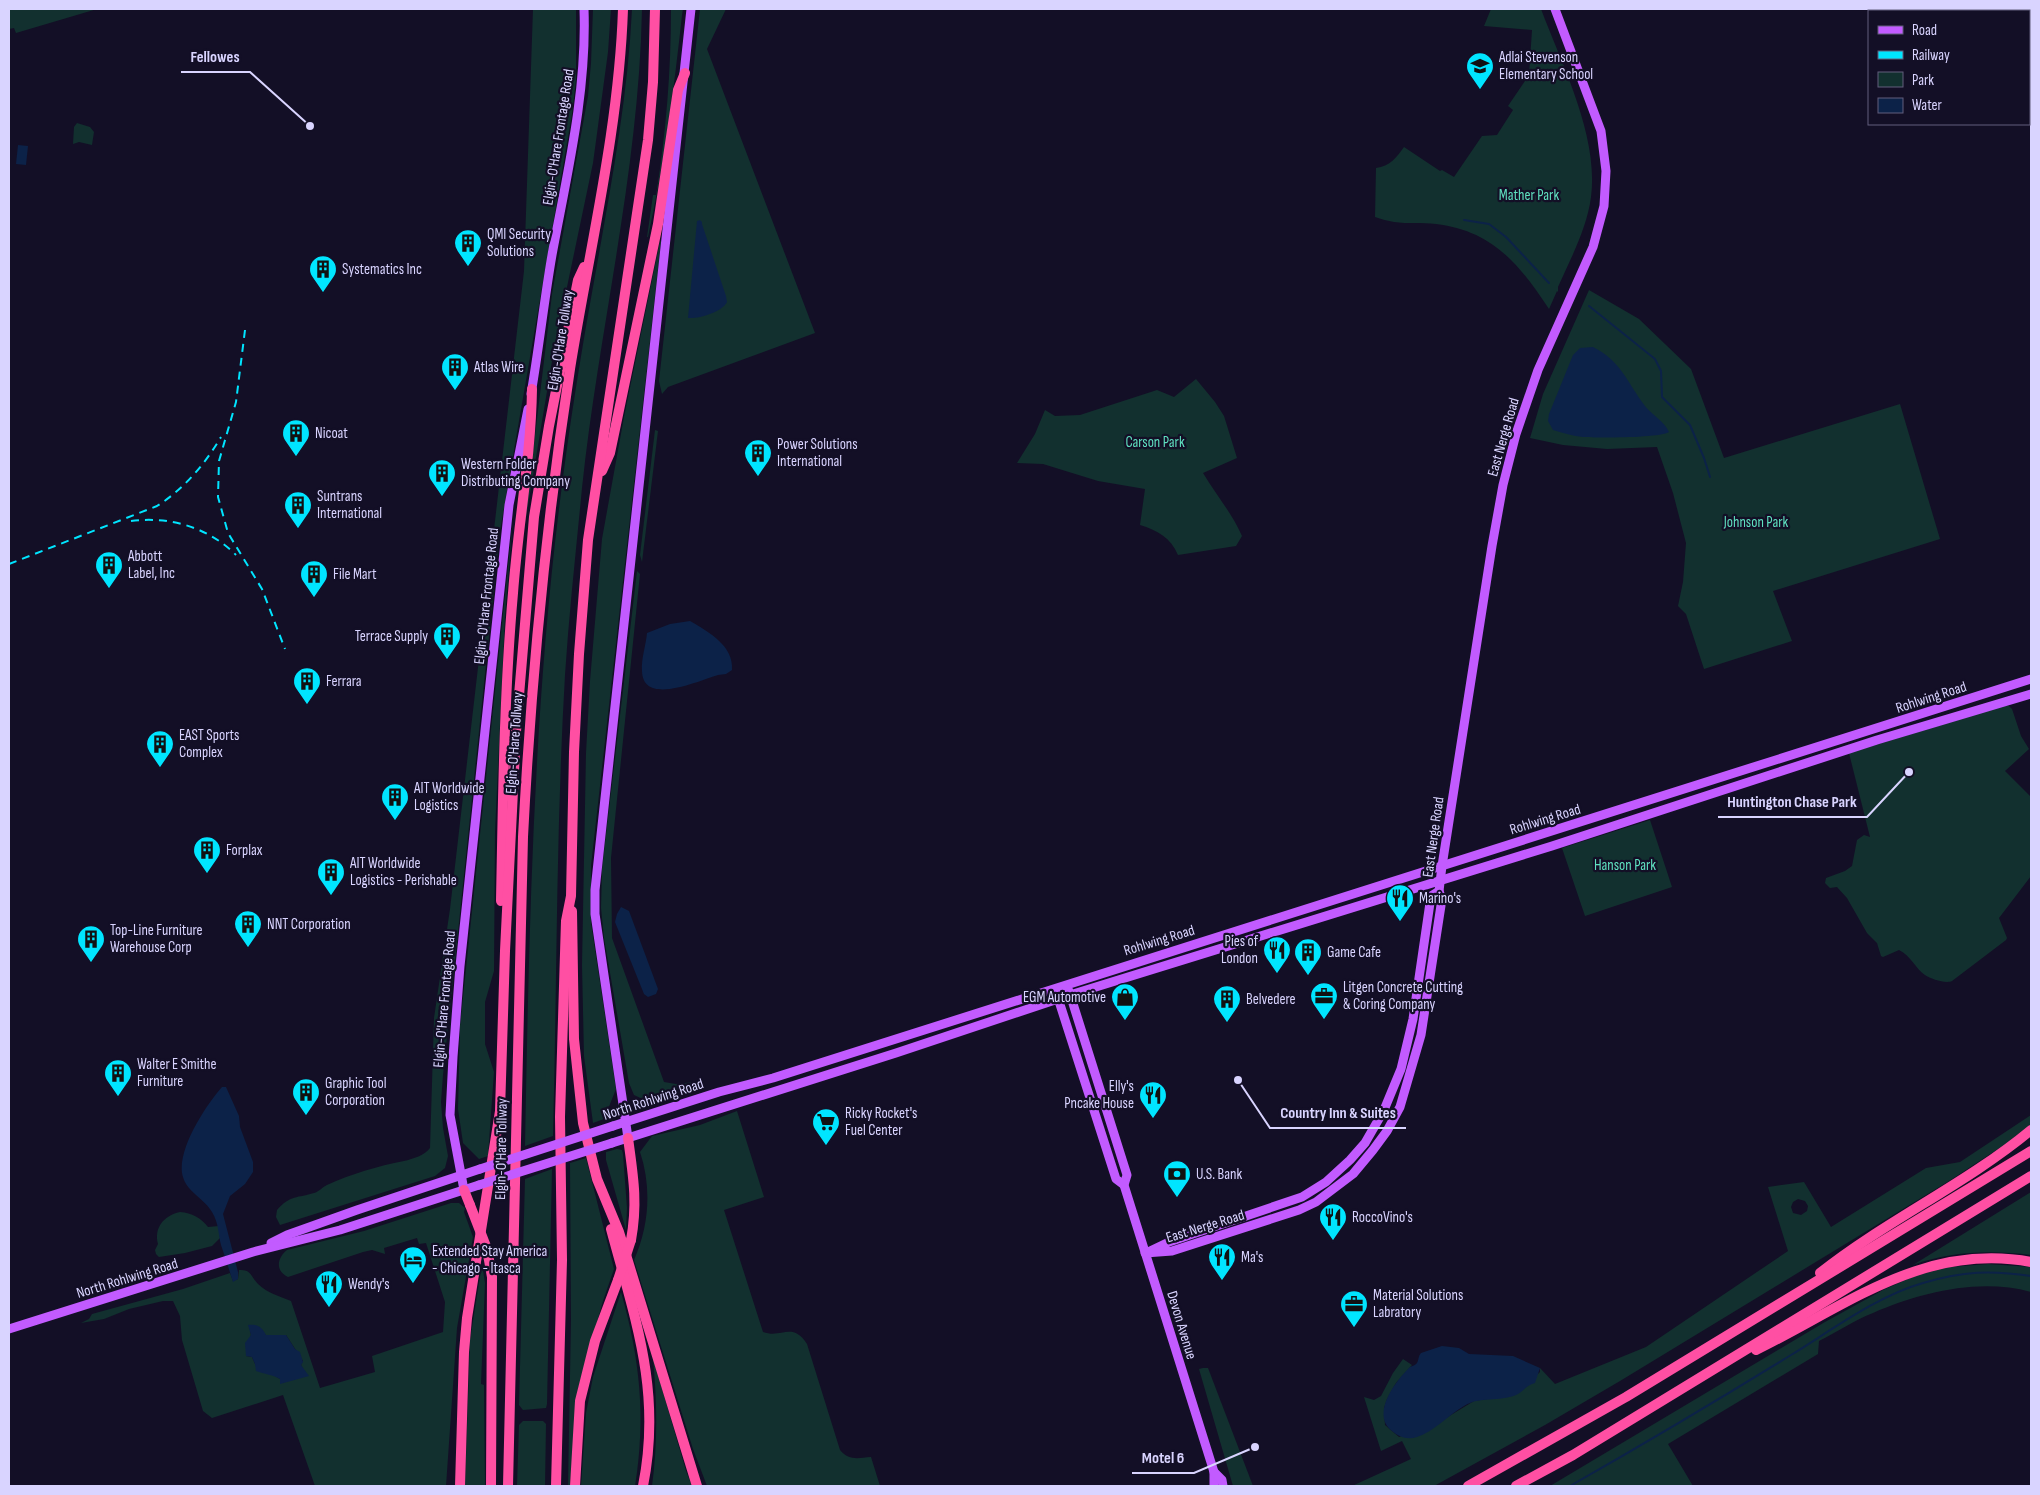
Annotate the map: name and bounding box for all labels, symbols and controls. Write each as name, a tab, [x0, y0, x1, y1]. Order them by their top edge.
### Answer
legend	[1868, 10, 2030, 125]
text: Road	[1912, 21, 1937, 40]
callout: Fellowes	[181, 41, 250, 72]
text: Railway	[1912, 46, 1950, 65]
text: Fellowes	[190, 48, 240, 67]
place label: Adlai Stevenson Elementary School	[1498, 48, 1593, 84]
school or university icon: Adlai Stevenson Elementary School	[1465, 51, 1495, 90]
street label: Elgin-O'Hare Frontage Road	[538, 68, 579, 206]
text: Park	[1912, 71, 1934, 90]
text: Water	[1912, 96, 1943, 115]
park label: Mather Park	[1499, 186, 1559, 205]
place label: QMI Security Solutions	[487, 225, 551, 261]
building icon: QMI Security Solutions	[453, 228, 483, 267]
building icon: Systematics Inc	[308, 254, 338, 293]
place label: Systematics Inc	[342, 260, 422, 279]
street label: Elgin-O'Hare Tollway	[543, 288, 578, 392]
building icon: Atlas Wire	[440, 352, 470, 391]
place label: Atlas Wire	[473, 358, 524, 377]
street label: East Nerge Road	[1483, 396, 1524, 479]
building icon: Nicoat	[281, 418, 311, 457]
place label: Nicoat	[315, 424, 348, 443]
park label: Carson Park	[1125, 433, 1185, 452]
place label: Power Solutions International	[777, 435, 858, 471]
building icon: Power Solutions International	[743, 438, 773, 477]
place label: Western Folder Distributing Company	[461, 455, 570, 491]
building icon: Western Folder Distributing Company	[427, 458, 457, 497]
place label: Suntrans International	[317, 487, 382, 523]
building icon: Suntrans International	[283, 490, 313, 529]
park label: Johnson Park	[1723, 513, 1789, 532]
street label: Elgin-O'Hare Frontage Road	[470, 527, 503, 665]
place label: Abbott Label, Inc	[127, 547, 175, 583]
building icon: Abbott Label, Inc	[94, 550, 124, 589]
building icon: File Mart	[299, 559, 329, 598]
place label: File Mart	[333, 565, 377, 584]
building icon: Terrace Supply	[432, 621, 462, 660]
place label: Terrace Supply	[355, 627, 428, 646]
building icon: Ferrara	[292, 666, 322, 705]
place label: Ferrara	[326, 672, 362, 691]
street label: Rohlwing Road	[1893, 677, 1969, 718]
street label: Elgin-O'Hare Tollway	[501, 691, 528, 795]
place label: EAST Sports Complex	[179, 726, 239, 762]
building icon: EAST Sports Complex	[145, 729, 175, 768]
place label: AIT Worldwide Logistics	[413, 779, 485, 815]
building icon: AIT Worldwide Logistics	[380, 782, 410, 821]
callout: Huntington Chase Park	[1718, 786, 1867, 817]
text: Huntington Chase Park	[1727, 793, 1857, 812]
street label: East Nerge Road	[1418, 796, 1449, 878]
street label: Rohlwing Road	[1507, 800, 1583, 839]
building icon: Forplax	[192, 835, 222, 874]
place label: Forplax	[226, 841, 263, 860]
place label: AIT Worldwide Logistics - Perishable	[349, 854, 457, 890]
park label: Hanson Park	[1594, 856, 1656, 875]
building icon: AIT Worldwide Logistics - Perishable	[316, 857, 346, 896]
restaurant icon: Marino's	[1385, 883, 1415, 922]
place label: Marino's	[1419, 889, 1461, 908]
building icon: NNT Corporation	[233, 909, 263, 948]
place label: NNT Corporation	[267, 915, 351, 934]
place label: Top-Line Furniture Warehouse Corp	[110, 921, 203, 957]
street label: Rohlwing Road	[1121, 921, 1197, 960]
building icon: Top-Line Furniture Warehouse Corp	[76, 924, 106, 963]
street label: Elgin-O'Hare Frontage Road	[429, 930, 460, 1068]
place label: Pies of London	[1221, 932, 1259, 968]
restaurant icon: Pies of London	[1262, 935, 1292, 974]
building icon: Game Cafe	[1293, 937, 1323, 976]
place label: Game Cafe	[1327, 943, 1381, 962]
place label: Litgen Concrete Cutting & Coring Company	[1343, 978, 1463, 1014]
office icon: Litgen Concrete Cutting & Coring Company	[1309, 981, 1339, 1020]
shop icon: EGM Automotive	[1110, 982, 1140, 1021]
building icon: Belvedere	[1212, 984, 1242, 1023]
place label: EGM Automotive	[1023, 988, 1106, 1007]
place label: Belvedere	[1246, 990, 1296, 1009]
place label: Walter E Smithe Furniture	[137, 1055, 217, 1091]
building icon: Walter E Smithe Furniture	[103, 1058, 133, 1097]
place label: Graphic Tool Corporation	[325, 1074, 387, 1110]
street label: North Rohlwing Road	[600, 1074, 706, 1125]
building icon: Graphic Tool Corporation	[291, 1077, 321, 1116]
place label: Elly's Pncake House	[1064, 1077, 1134, 1113]
restaurant icon: Elly's Pncake House	[1138, 1080, 1168, 1119]
callout: Country Inn & Suites	[1270, 1097, 1406, 1128]
street label: Elgin-O'Hare Tollway	[491, 1098, 512, 1200]
place label: Ricky Rocket's Fuel Center	[845, 1104, 917, 1140]
text: Country Inn & Suites	[1280, 1104, 1396, 1123]
supermarket icon: Ricky Rocket's Fuel Center	[811, 1107, 841, 1146]
bank icon: U.S. Bank	[1162, 1159, 1192, 1198]
place label: U.S. Bank	[1196, 1165, 1242, 1184]
restaurant icon: RoccoVino's	[1318, 1202, 1348, 1241]
street label: East Nerge Road	[1164, 1206, 1247, 1247]
place label: RoccoVino's	[1352, 1208, 1413, 1227]
place label: Extended Stay America - Chicago - Itasca	[432, 1242, 548, 1278]
restaurant icon: Ma's	[1207, 1242, 1237, 1281]
hotel icon: Extended Stay America - Chicago - Itasca	[398, 1245, 428, 1284]
place label: Ma's	[1241, 1248, 1263, 1267]
street label: North Rohlwing Road	[74, 1254, 180, 1303]
restaurant icon: Wendy's	[314, 1269, 344, 1308]
place label: Wendy's	[348, 1275, 390, 1294]
place label: Material Solutions Labratory	[1373, 1286, 1463, 1322]
street label: Devon Avenue	[1162, 1289, 1201, 1362]
office icon: Material Solutions Labratory	[1339, 1289, 1369, 1328]
callout: Motel 6	[1132, 1442, 1194, 1473]
text: Motel 6	[1142, 1449, 1184, 1468]

